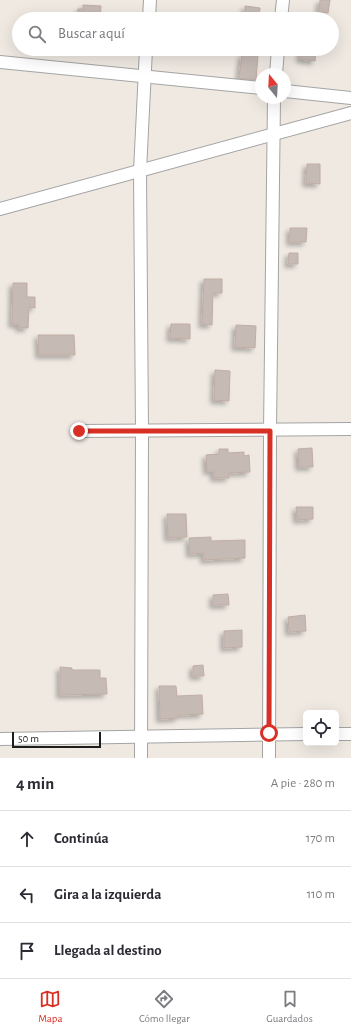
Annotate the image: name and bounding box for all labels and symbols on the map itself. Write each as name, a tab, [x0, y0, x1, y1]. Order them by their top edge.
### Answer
north arrow	[255, 68, 291, 104]
route end	[70, 422, 88, 440]
route start	[260, 724, 278, 742]
scale bar	[12, 730, 101, 749]

